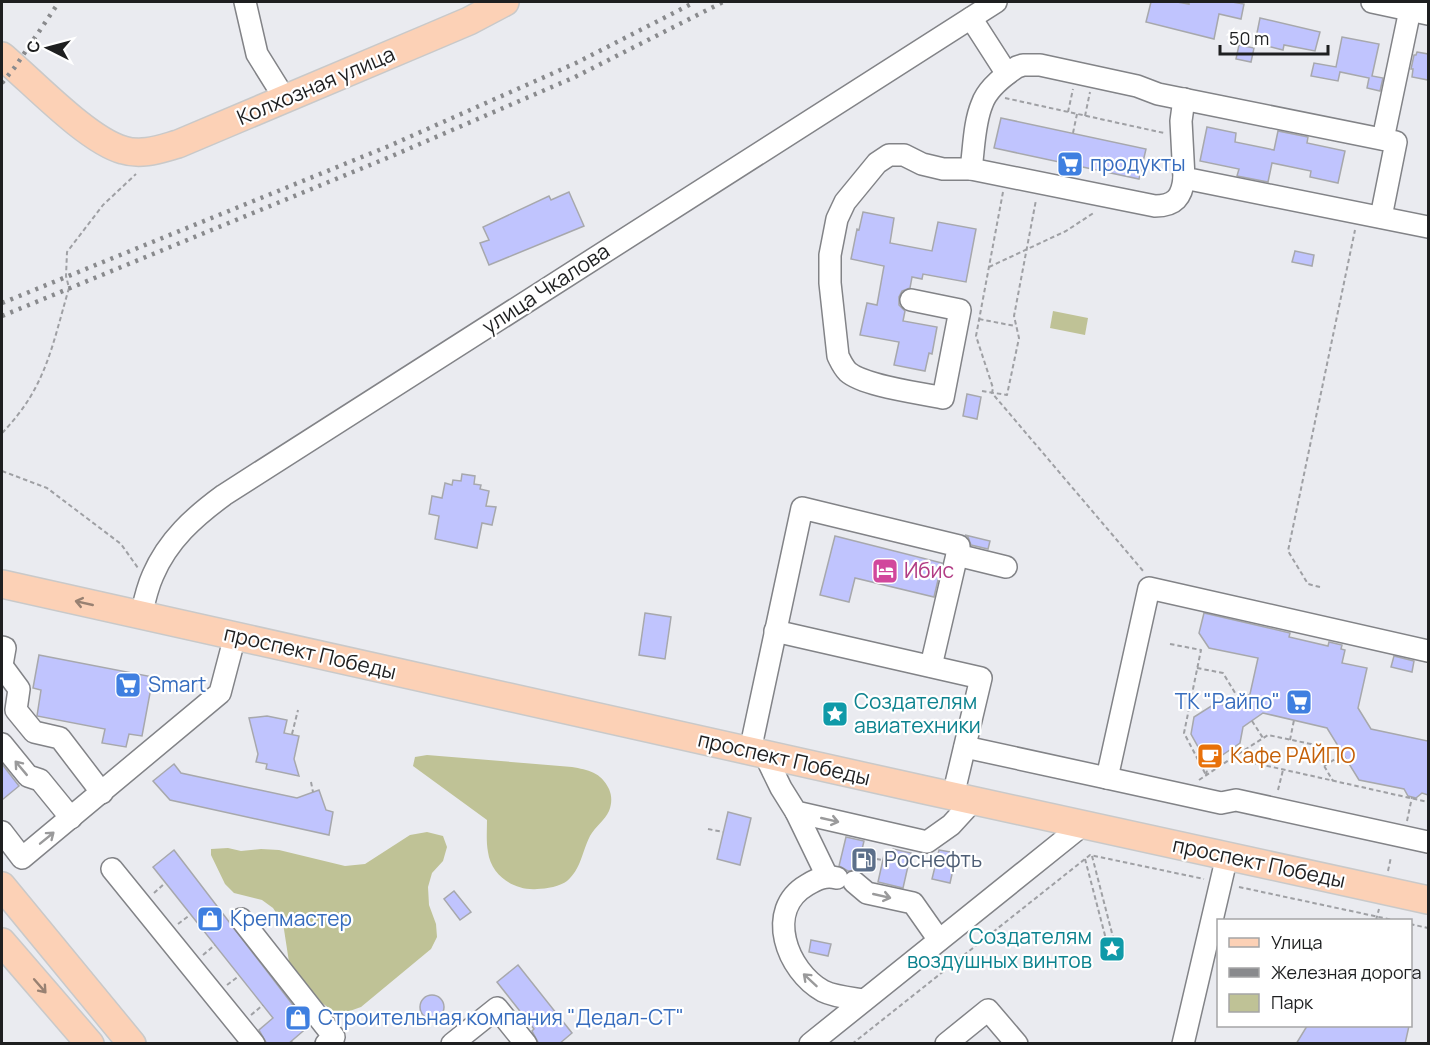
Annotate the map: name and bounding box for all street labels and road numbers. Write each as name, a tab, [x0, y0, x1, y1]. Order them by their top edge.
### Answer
street label: Колхозная улица	[232, 39, 399, 131]
street label: улица Чкалова	[476, 236, 615, 340]
street label: проспект Победы	[221, 619, 399, 685]
street label: проспект Победы	[695, 725, 873, 791]
street label: проспект Победы	[1170, 830, 1348, 894]

